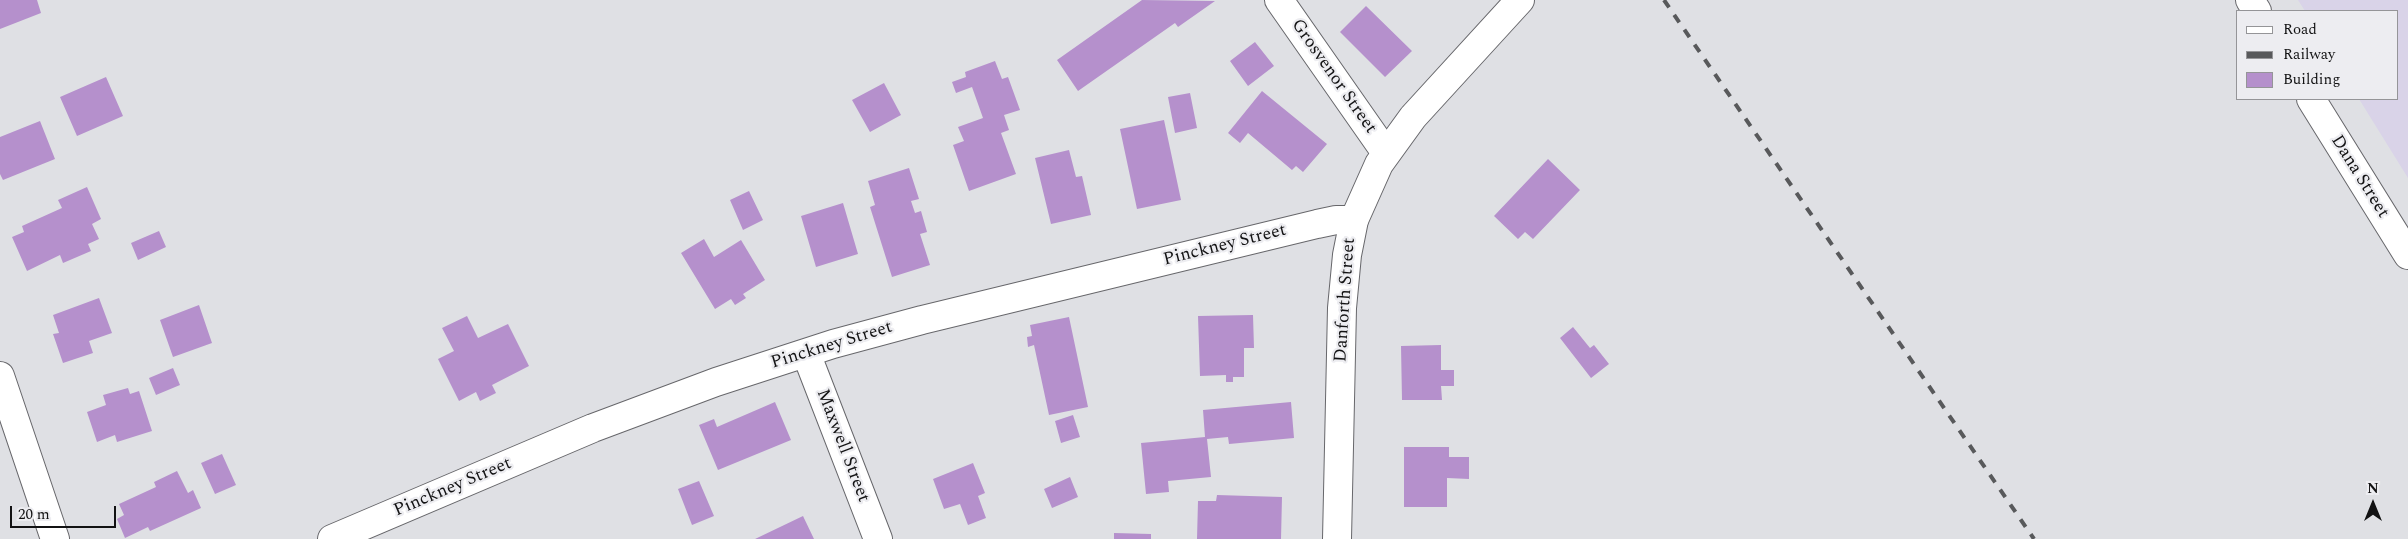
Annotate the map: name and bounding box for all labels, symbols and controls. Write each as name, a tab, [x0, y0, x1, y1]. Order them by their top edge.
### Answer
legend	[2236, 10, 2398, 100]
street label: Grosvenor Street	[1285, 16, 1381, 138]
text: Road	[2283, 18, 2317, 41]
text: Railway	[2283, 43, 2335, 66]
text: Building	[2283, 68, 2340, 91]
street label: Dana Street	[2325, 132, 2393, 222]
street label: Pinckney Street	[1161, 220, 1289, 272]
street label: Danforth Street	[1331, 237, 1361, 363]
street label: Pinckney Street	[769, 317, 895, 375]
street label: Maxwell Street	[811, 386, 873, 506]
street label: Pinckney Street	[391, 453, 515, 523]
text: N	[2367, 478, 2379, 499]
north arrow	[2348, 479, 2398, 529]
scale bar	[12, 496, 119, 528]
text: 20 m	[18, 503, 50, 526]

